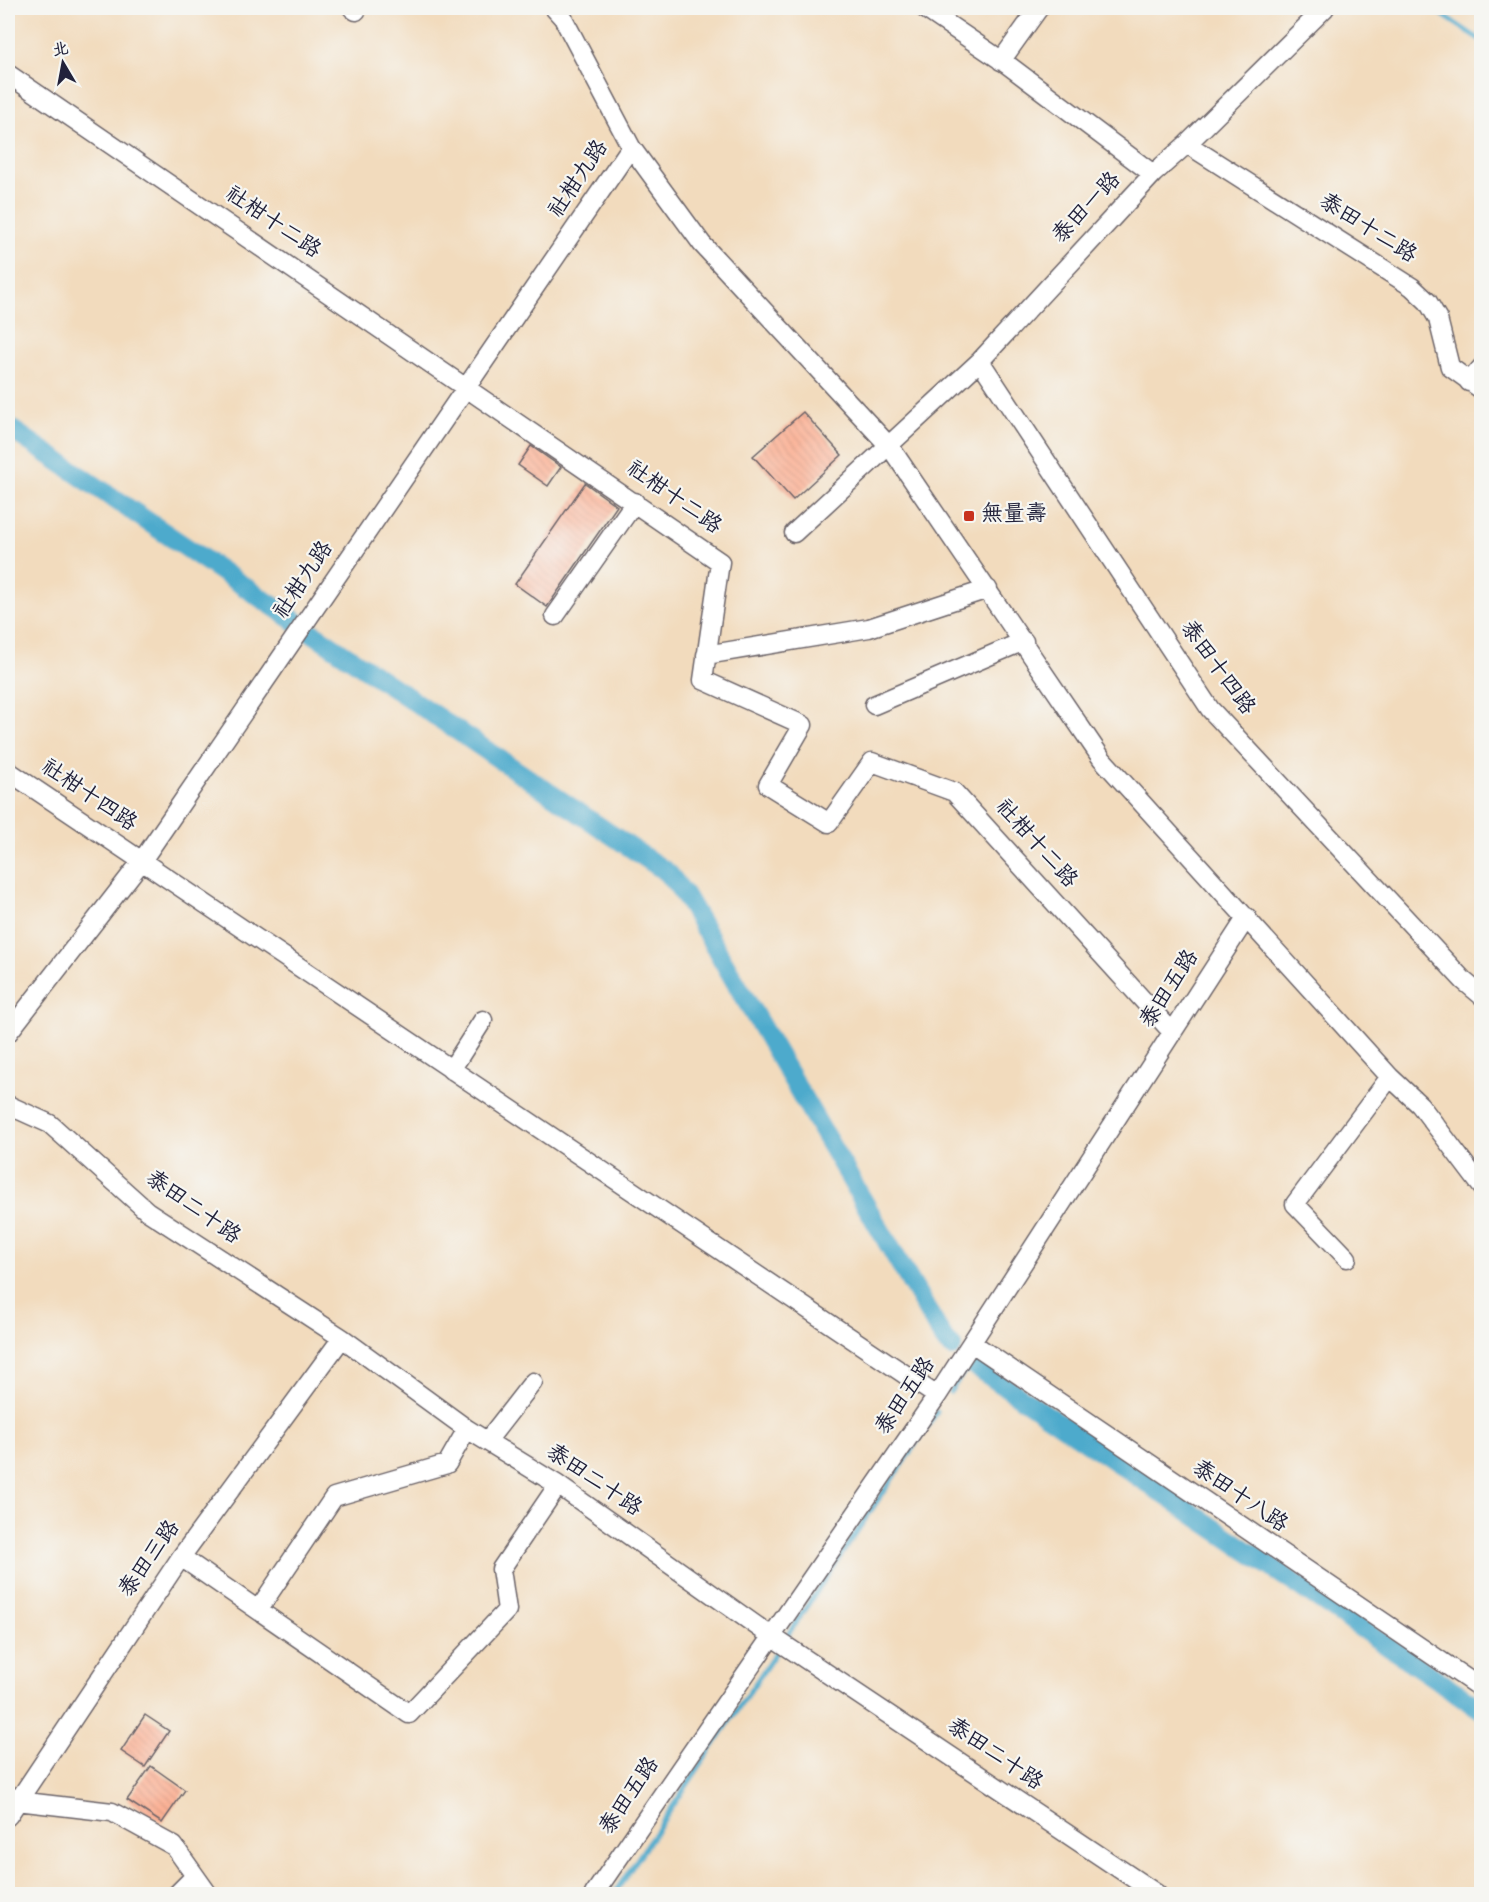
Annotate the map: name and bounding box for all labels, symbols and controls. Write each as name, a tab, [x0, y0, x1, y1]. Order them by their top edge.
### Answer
north arrow	[33, 33, 93, 93]
text: 北	[51, 40, 71, 62]
street label: 社柑九路	[543, 135, 615, 224]
street label: 泰田一路	[1047, 167, 1128, 250]
street label: 社柑十二路	[219, 181, 326, 266]
street label: 泰田十二路	[1313, 188, 1422, 270]
street label: 社柑十二路	[620, 455, 727, 541]
place label: 無量壽	[981, 501, 1047, 529]
marker: 無量壽	[962, 509, 976, 523]
street label: 社柑九路	[268, 536, 340, 625]
street label: 泰田十四路	[1173, 616, 1260, 721]
street label: 社柑十四路	[35, 754, 142, 839]
street label: 社柑十二路	[989, 794, 1083, 895]
street label: 泰田五路	[1134, 945, 1206, 1034]
street label: 泰田二十路	[139, 1165, 246, 1251]
street label: 泰田五路	[870, 1352, 942, 1441]
street label: 泰田二十路	[540, 1439, 647, 1524]
street label: 泰田十八路	[1186, 1455, 1293, 1540]
street label: 泰田三路	[113, 1515, 187, 1604]
street label: 泰田二十路	[941, 1713, 1048, 1798]
street label: 泰田五路	[594, 1752, 666, 1841]

